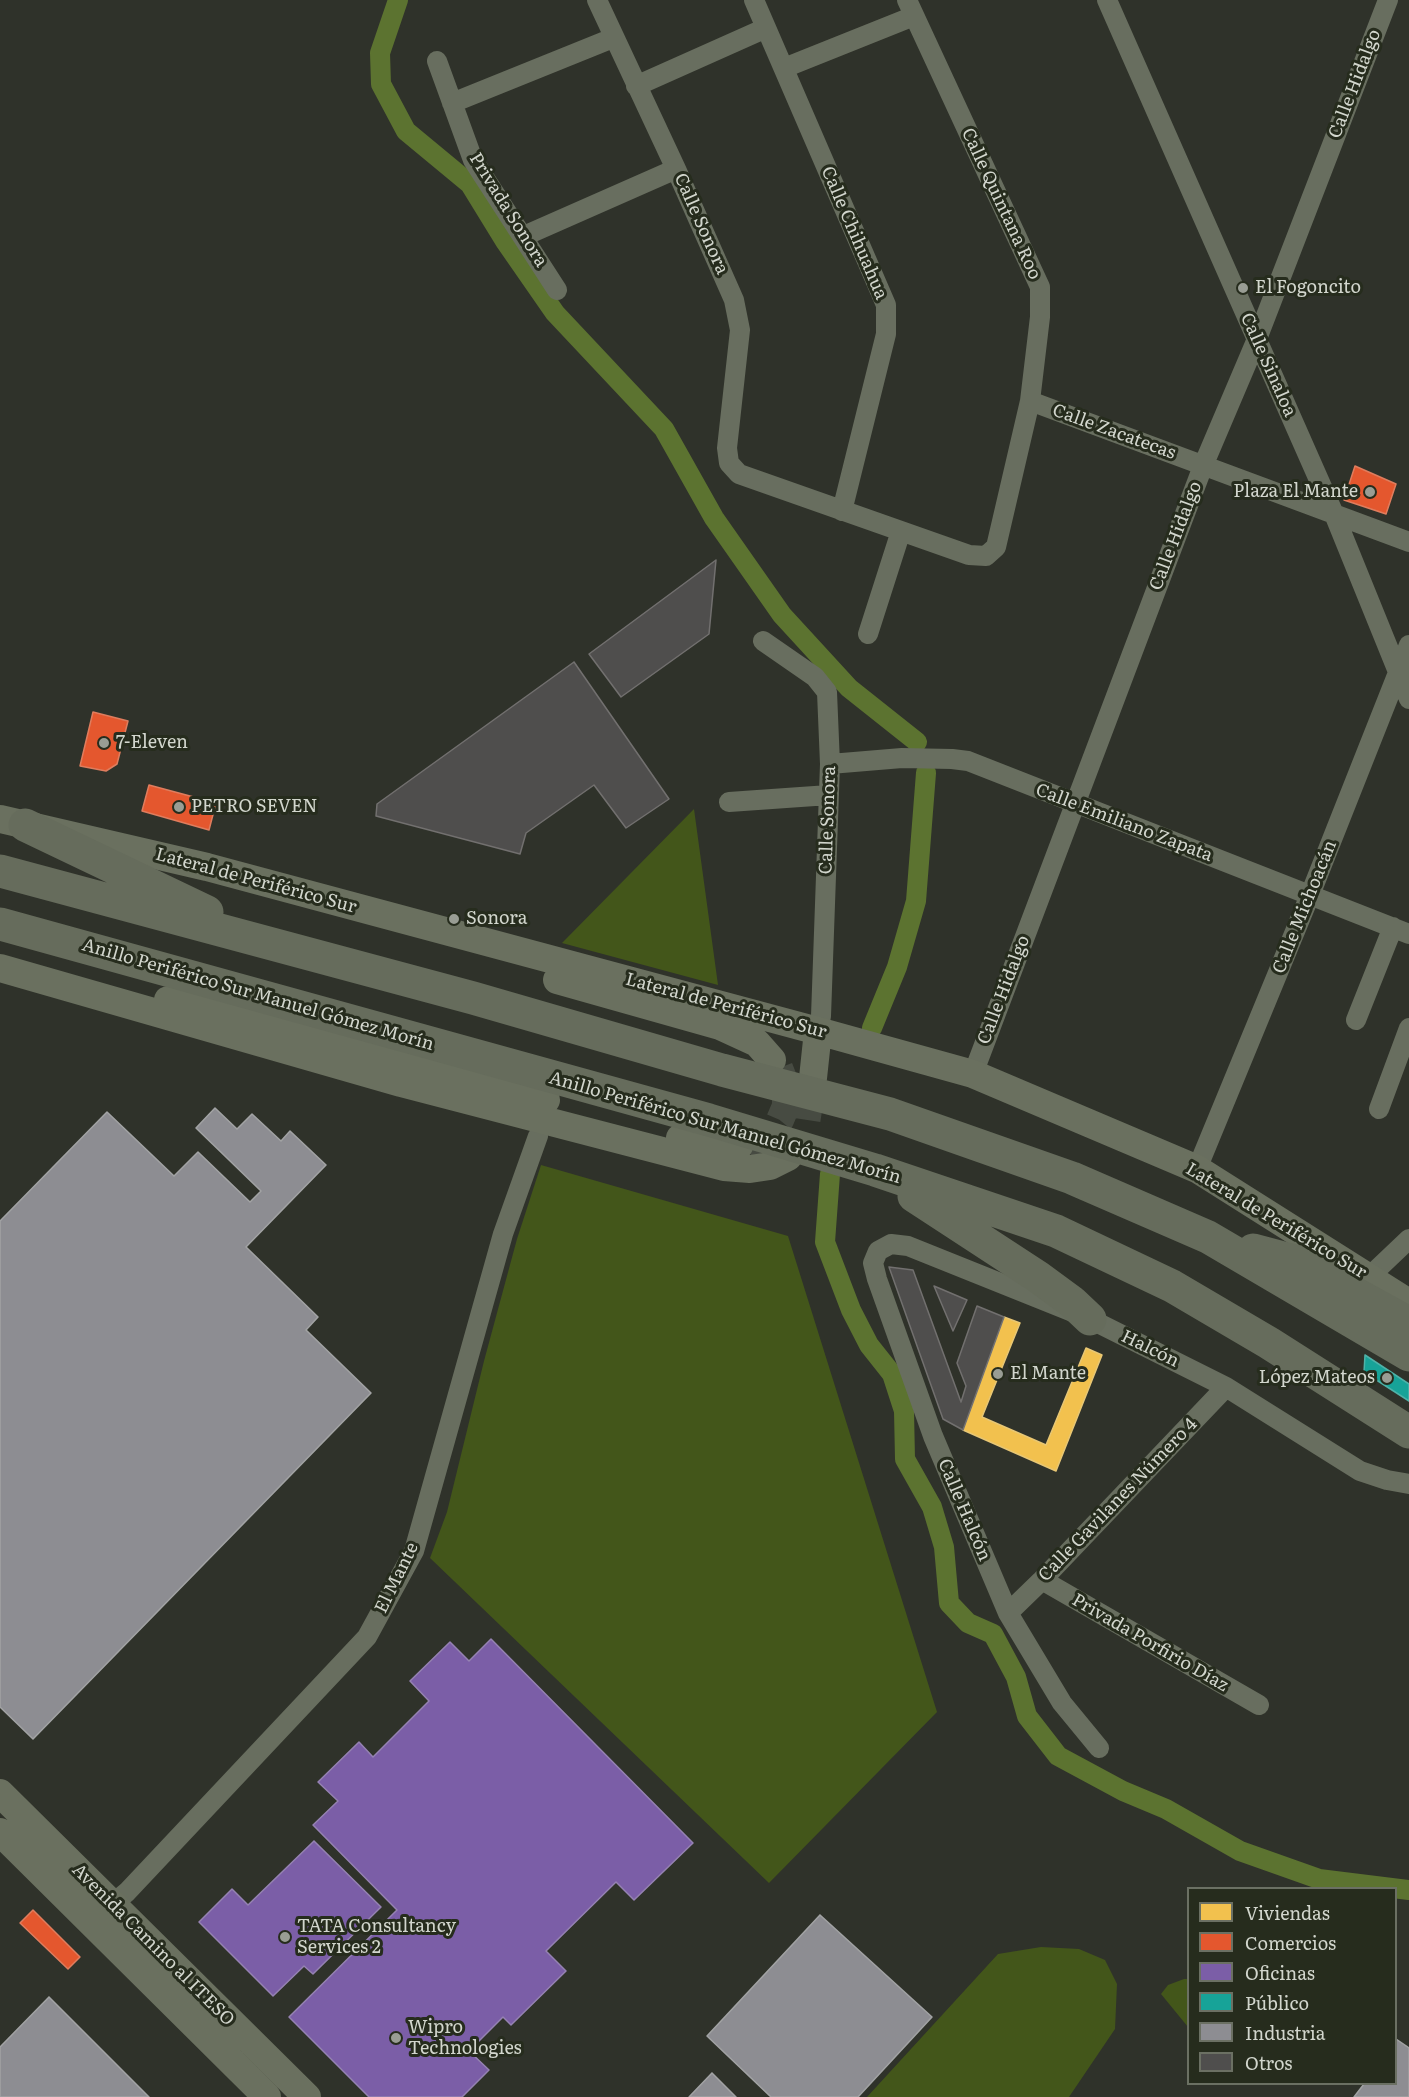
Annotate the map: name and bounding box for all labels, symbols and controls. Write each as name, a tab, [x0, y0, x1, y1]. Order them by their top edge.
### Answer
street label: Calle Hidalgo	[1324, 26, 1386, 142]
street label: Calle Quintana Roo	[956, 125, 1046, 283]
street label: Privada Sonora	[464, 149, 552, 271]
street label: Calle Chihuahua	[816, 163, 892, 303]
street label: Calle Sonora	[669, 170, 733, 278]
place label: El Fogoncito	[1255, 277, 1361, 299]
marker: El Fogoncito	[1236, 281, 1250, 295]
street label: Calle Sinaloa	[1235, 310, 1301, 420]
street label: Calle Zacatecas	[1049, 400, 1179, 464]
street label: Calle Hidalgo	[1145, 478, 1207, 594]
place label: Plaza El Mante	[1233, 481, 1358, 503]
marker: Plaza El Mante	[1363, 485, 1377, 499]
place label: 7-Eleven	[116, 732, 188, 754]
marker: 7-Eleven	[97, 736, 111, 750]
street label: Calle Sonora	[815, 765, 841, 875]
street label: Calle Emiliano Zapata	[1032, 779, 1216, 867]
place label: PETRO SEVEN	[191, 796, 318, 818]
marker: PETRO SEVEN	[172, 800, 186, 814]
street label: Calle Michoacán	[1268, 837, 1342, 977]
street label: Lateral de Periférico Sur	[153, 844, 359, 918]
place label: Sonora	[466, 908, 528, 930]
marker: Sonora	[447, 912, 461, 926]
street label: Calle Hidalgo	[973, 932, 1035, 1048]
street label: Anillo Periférico Sur Manuel Gómez Morín	[80, 934, 436, 1056]
street label: Lateral de Periférico Sur	[623, 969, 829, 1043]
street label: Anillo Periférico Sur Manuel Gómez Morín	[547, 1067, 903, 1189]
street label: Lateral de Periférico Sur	[1182, 1158, 1370, 1284]
street label: Halcón	[1117, 1326, 1183, 1372]
place label: El Mante	[1010, 1363, 1086, 1385]
marker: El Mante	[991, 1367, 1005, 1381]
place label: López Mateos	[1259, 1367, 1375, 1389]
marker: López Mateos	[1380, 1371, 1394, 1385]
street label: Calle Gavilanes Número 4	[1034, 1414, 1202, 1586]
street label: Calle Halcón	[933, 1456, 995, 1564]
street label: El Mante	[371, 1539, 423, 1617]
street label: Privada Porfirio Díaz	[1068, 1589, 1232, 1697]
street label: Avenida Camino al ITESO	[67, 1859, 239, 2031]
legend	[1187, 1887, 1397, 2085]
text: Viviendas	[1245, 1899, 1330, 1926]
place label: TATA Consultancy Services 2	[297, 1916, 456, 1958]
text: Comercios	[1245, 1929, 1336, 1956]
marker: TATA Consultancy Services 2	[278, 1930, 292, 1944]
text: Oficinas	[1245, 1959, 1315, 1986]
text: Público	[1245, 1989, 1309, 2016]
place label: Wipro Technologies	[408, 2017, 522, 2060]
text: Industria	[1245, 2019, 1325, 2046]
marker: Wipro Technologies	[389, 2031, 403, 2045]
text: Otros	[1245, 2049, 1292, 2076]

